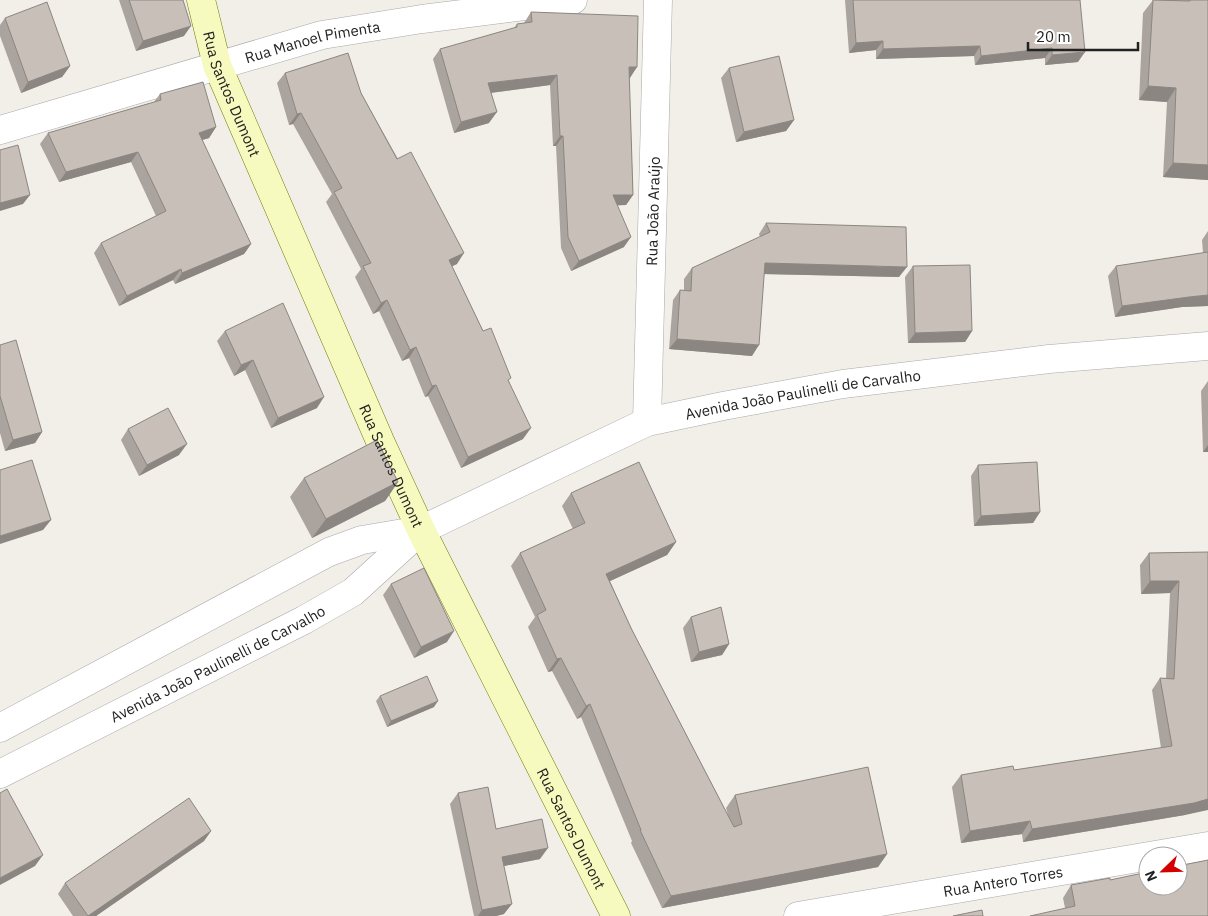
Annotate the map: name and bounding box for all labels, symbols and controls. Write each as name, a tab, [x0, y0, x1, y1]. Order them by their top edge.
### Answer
street label: Rua Manoel Pimenta	[242, 16, 381, 67]
scale bar	[1028, 20, 1138, 52]
text: 20 m	[1036, 27, 1071, 46]
street label: Rua Santos Dumont	[199, 29, 265, 159]
street label: Rua João Araújo	[642, 156, 663, 266]
street label: Avenida João Paulinelli de Carvalho	[683, 365, 922, 423]
street label: Rua Santos Dumont	[356, 401, 428, 530]
street label: Avenida João Paulinelli de Carvalho	[107, 601, 328, 726]
street label: Rua Santos Dumont	[533, 765, 610, 892]
north arrow	[1138, 846, 1188, 896]
street label: Rua Antero Torres	[942, 861, 1064, 901]
text: N	[1141, 868, 1161, 884]

